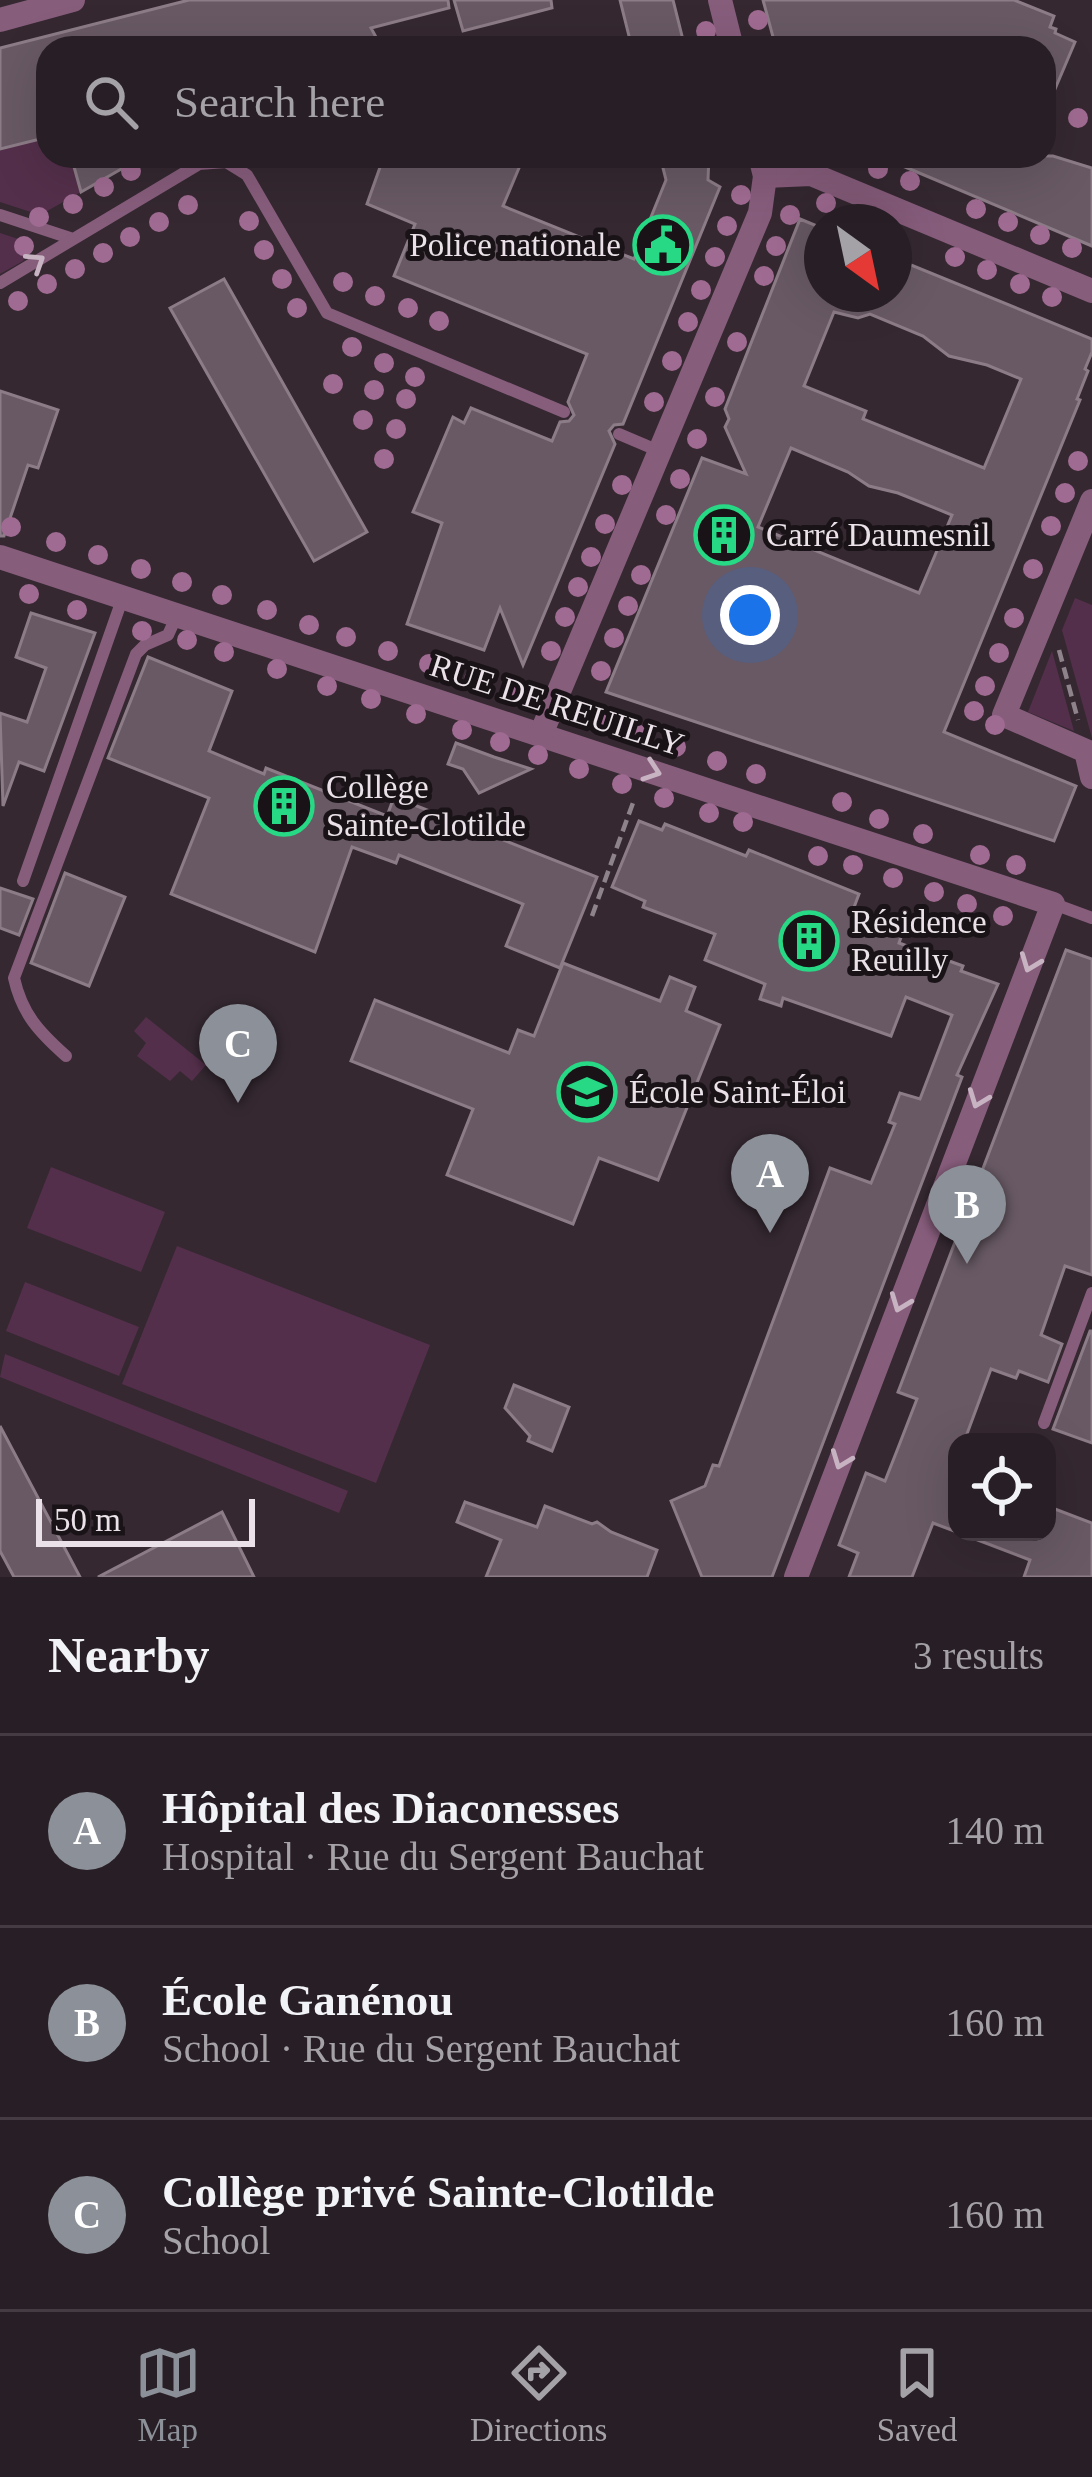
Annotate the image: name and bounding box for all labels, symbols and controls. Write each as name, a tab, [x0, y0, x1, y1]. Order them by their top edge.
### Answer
search box	[36, 36, 1056, 168]
icon: search	[78, 69, 144, 135]
text: Search here	[174, 77, 385, 127]
north arrow	[804, 204, 912, 312]
public building icon: Police nationale	[632, 214, 694, 276]
place label: Police nationale	[409, 227, 621, 263]
one-way arrow	[22, 254, 44, 276]
building icon: Carré Daumesnil	[693, 504, 755, 566]
place label: Carré Daumesnil	[766, 517, 991, 553]
your location	[720, 585, 780, 645]
street label: RUE DE REUILLY	[426, 647, 688, 763]
one-way arrow	[640, 757, 661, 781]
place label: Collège Sainte-Clotilde	[326, 769, 526, 843]
building icon: Collège Sainte-Clotilde	[253, 775, 315, 837]
place label: Résidence Reuilly	[851, 904, 987, 978]
building icon: Résidence Reuilly	[778, 910, 840, 972]
one-way arrow	[1020, 951, 1045, 972]
pin: C	[199, 1004, 277, 1103]
school or university icon: École Saint-Éloi	[556, 1061, 618, 1123]
place label: École Saint-Éloi	[629, 1074, 846, 1110]
one-way arrow	[968, 1087, 993, 1108]
pin: A	[731, 1134, 809, 1233]
pin: B	[928, 1165, 1006, 1264]
one-way arrow	[890, 1291, 915, 1312]
map controls	[948, 1433, 1056, 1541]
button: locate	[948, 1433, 1056, 1541]
one-way arrow	[830, 1448, 855, 1469]
scale bar	[36, 1493, 255, 1546]
text: 50 m	[54, 1502, 121, 1538]
text: Nearby	[48, 1627, 209, 1683]
text: 3 results	[913, 1634, 1044, 1677]
text: Hôpital des Diaconesses	[162, 1783, 620, 1833]
text: A	[73, 1809, 101, 1852]
text: 140 m	[945, 1809, 1044, 1852]
text: Hospital · Rue du Sergent Bauchat	[162, 1835, 704, 1878]
text: École Ganénou	[162, 1975, 453, 2025]
text: B	[74, 2001, 100, 2044]
text: 160 m	[945, 2001, 1044, 2044]
text: School · Rue du Sergent Bauchat	[162, 2027, 680, 2070]
text: Collège privé Sainte-Clotilde	[162, 2167, 714, 2217]
text: C	[73, 2193, 101, 2236]
text: 160 m	[945, 2193, 1044, 2236]
text: School	[162, 2219, 270, 2262]
tab: Map	[135, 2340, 201, 2449]
tab: Directions	[470, 2340, 607, 2449]
tab: Saved	[877, 2340, 957, 2449]

